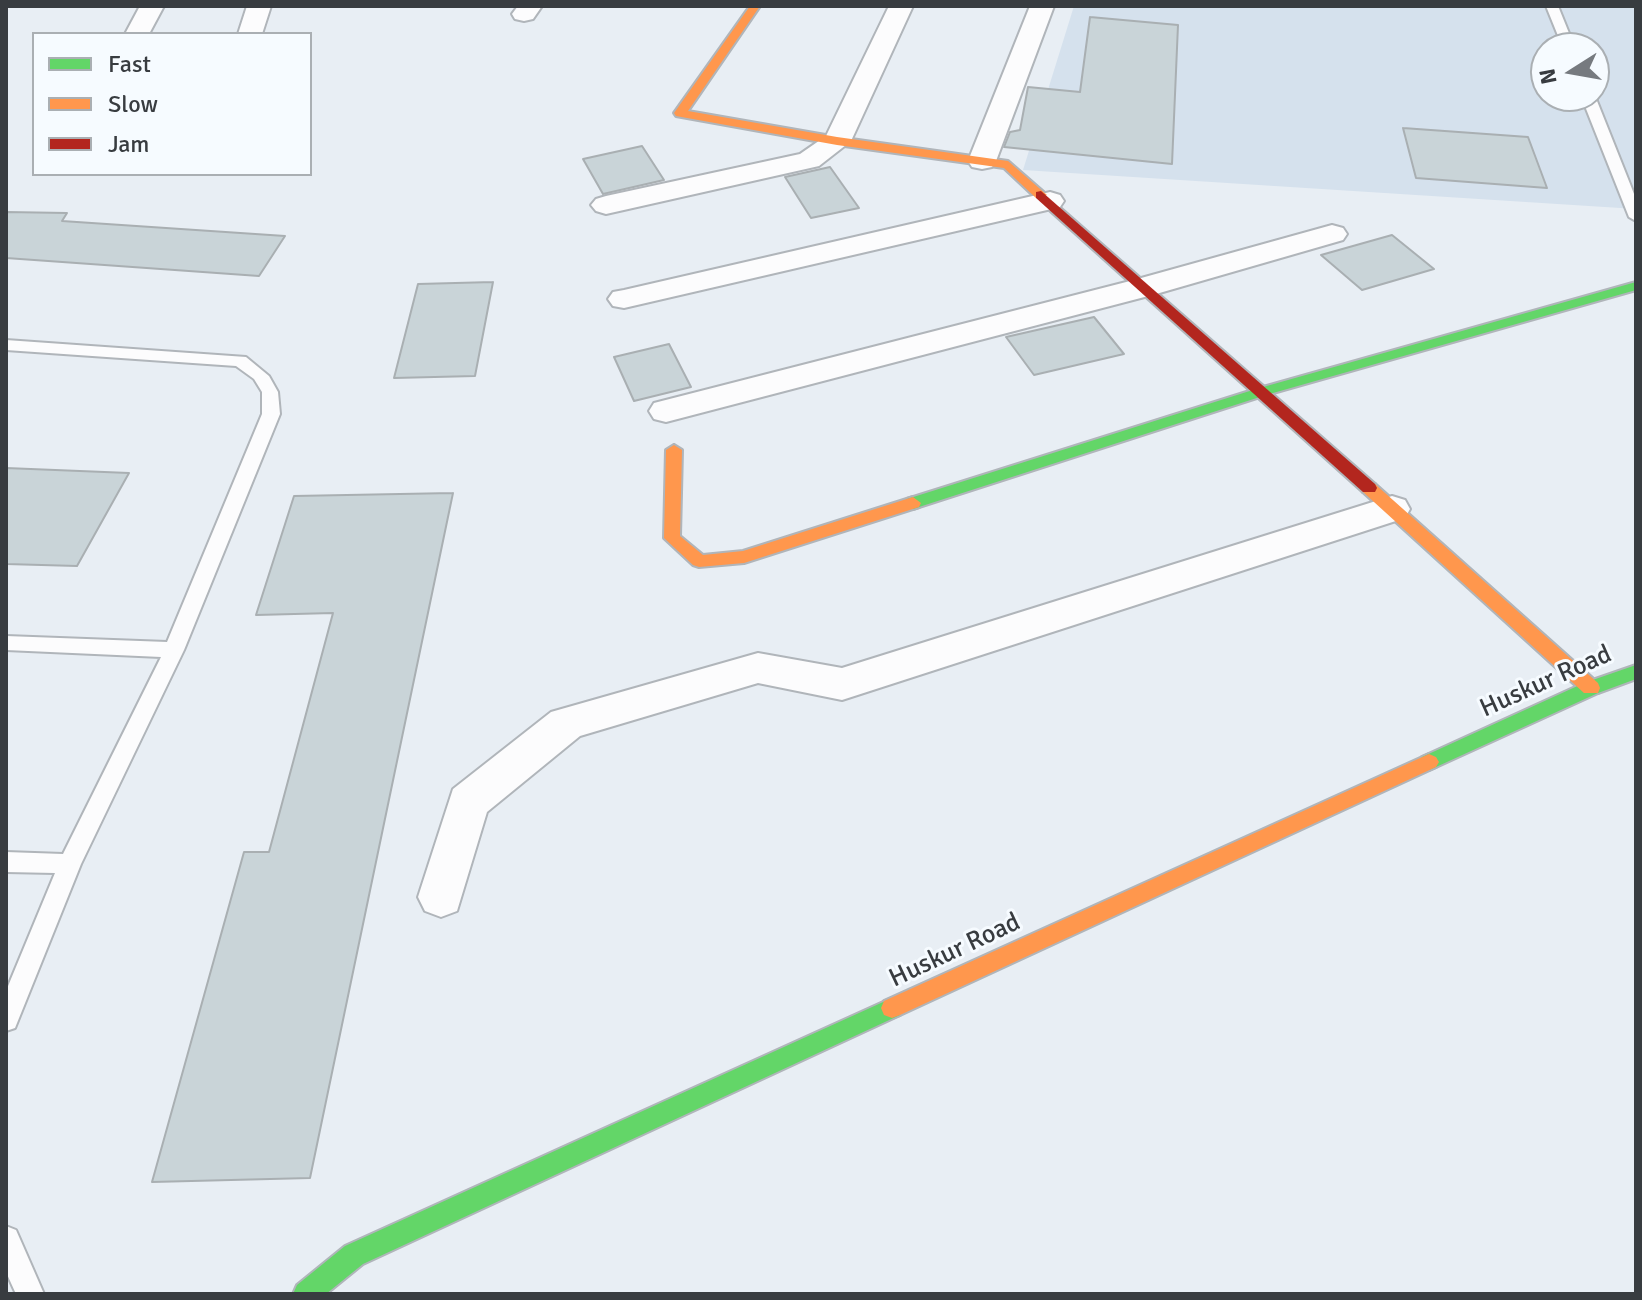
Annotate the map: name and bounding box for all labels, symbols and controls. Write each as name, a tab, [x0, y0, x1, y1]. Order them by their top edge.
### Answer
legend	[32, 32, 312, 176]
north arrow	[1530, 32, 1610, 112]
text: Fast	[108, 49, 151, 79]
text: N	[1533, 66, 1563, 86]
text: Slow	[108, 89, 158, 119]
text: Jam	[108, 129, 149, 159]
street label: Huskur Road	[1475, 639, 1617, 725]
street label: Huskur Road	[885, 907, 1025, 995]

